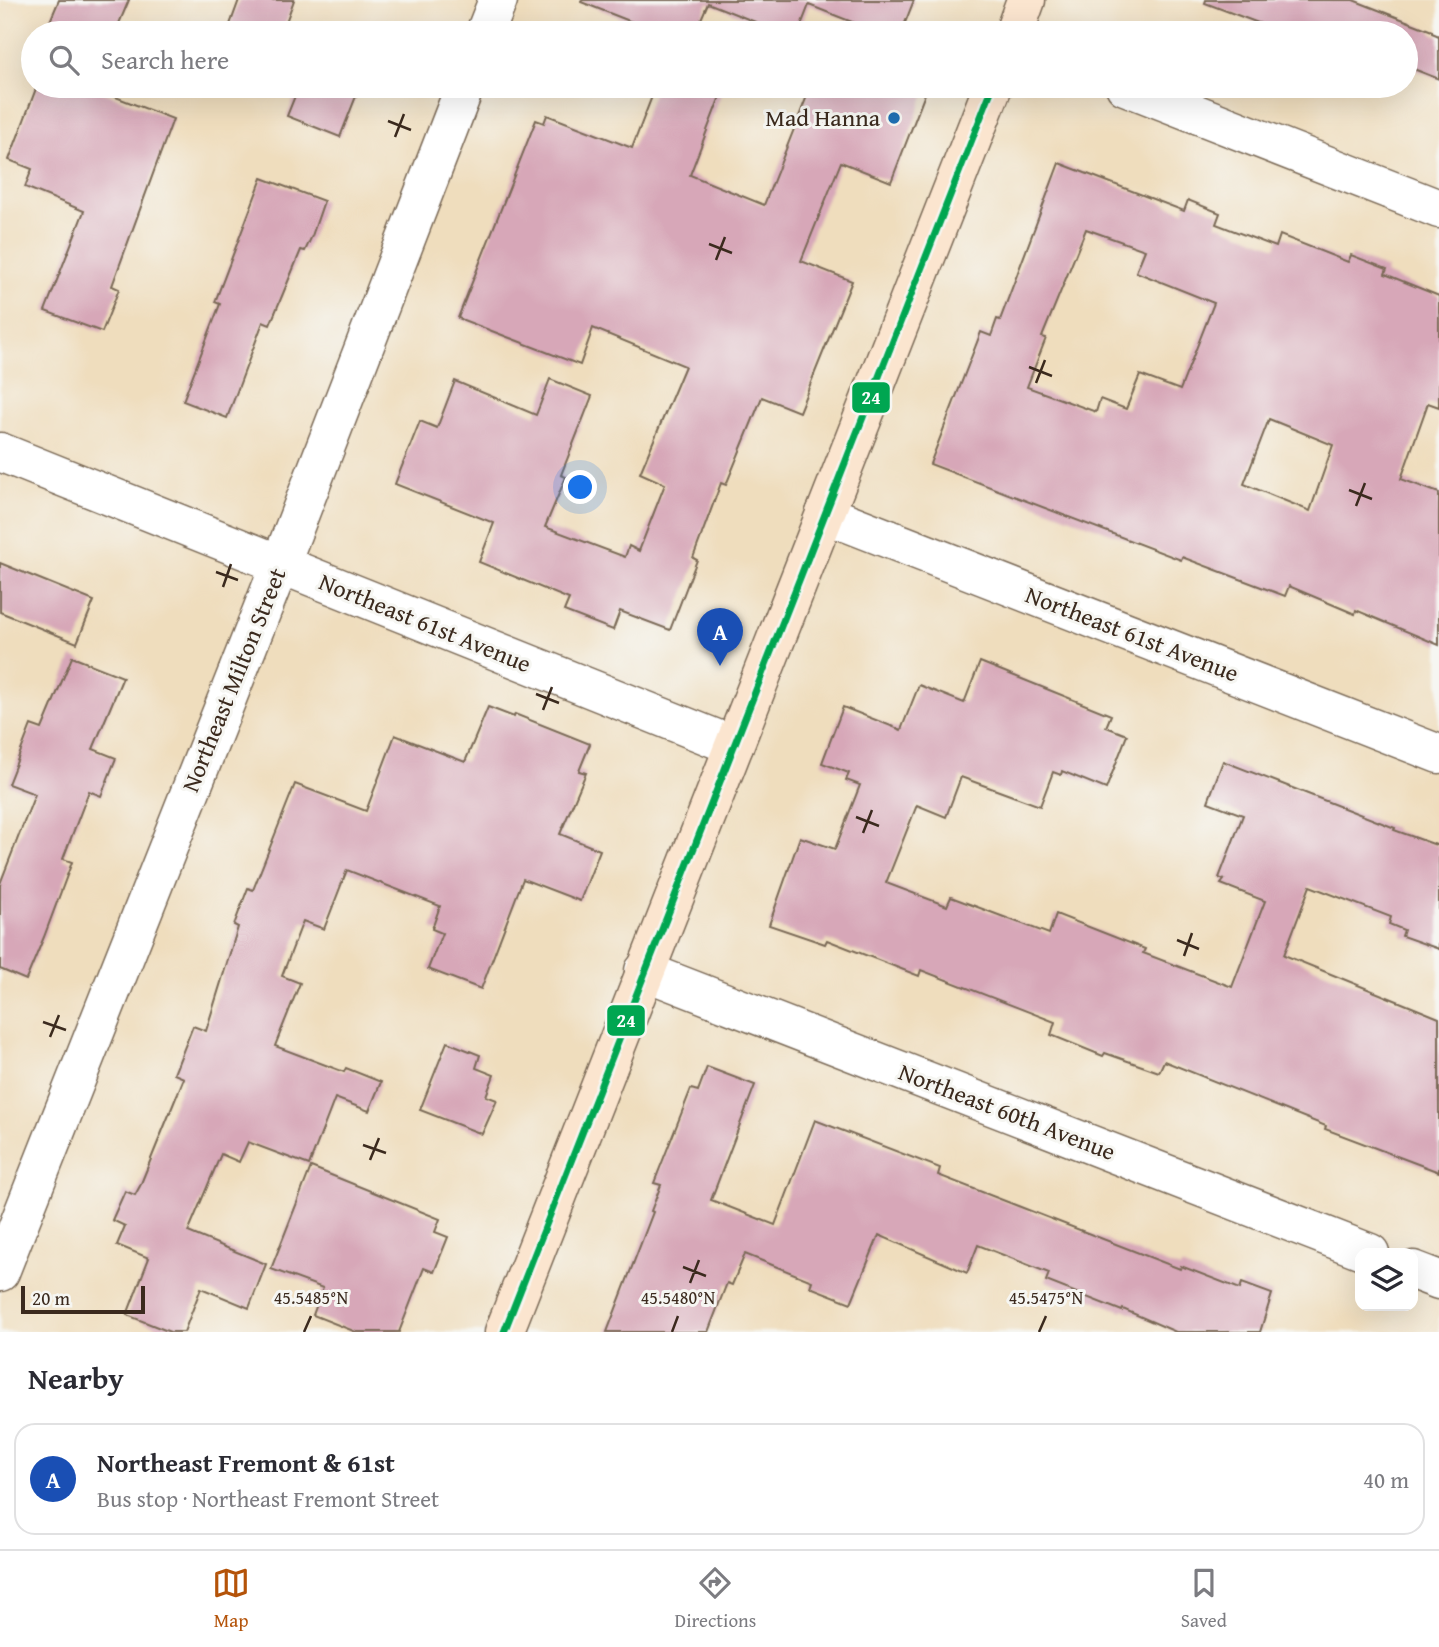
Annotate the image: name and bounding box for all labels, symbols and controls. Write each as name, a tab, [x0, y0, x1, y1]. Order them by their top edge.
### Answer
search box	[21, 21, 1418, 98]
text: Search here	[101, 40, 229, 79]
icon: search	[45, 41, 83, 79]
place label: Mad Hanna	[765, 100, 881, 135]
marker: Mad Hanna	[886, 110, 902, 126]
line badge: 24	[851, 381, 891, 414]
text: 24	[861, 383, 881, 411]
your location	[563, 470, 597, 504]
street label: Northeast Milton Street	[173, 562, 295, 797]
street label: Northeast 61st Avenue	[314, 564, 536, 681]
street label: Northeast 61st Avenue	[1021, 577, 1244, 690]
pin: A	[697, 608, 743, 666]
line badge: 24	[606, 1004, 646, 1037]
text: 24	[616, 1006, 636, 1034]
street label: Northeast 60th Avenue	[894, 1054, 1121, 1169]
map controls	[1355, 1248, 1418, 1311]
button: layers	[1355, 1248, 1418, 1311]
scale bar	[21, 1283, 145, 1315]
text: 20 m	[32, 1284, 70, 1312]
text: 45.5485°N	[274, 1284, 349, 1311]
text: 45.5480°N	[641, 1284, 716, 1311]
text: 45.5475°N	[1009, 1284, 1084, 1311]
text: Nearby	[28, 1356, 124, 1400]
text: Northeast Fremont & 61st	[97, 1443, 395, 1482]
text: A	[46, 1463, 60, 1496]
text: 40 m	[1363, 1463, 1409, 1496]
text: Bus stop · Northeast Fremont Street	[97, 1482, 439, 1515]
tab: Map	[212, 1564, 250, 1634]
tab: Directions	[675, 1564, 756, 1634]
tab: Saved	[1181, 1564, 1227, 1634]

